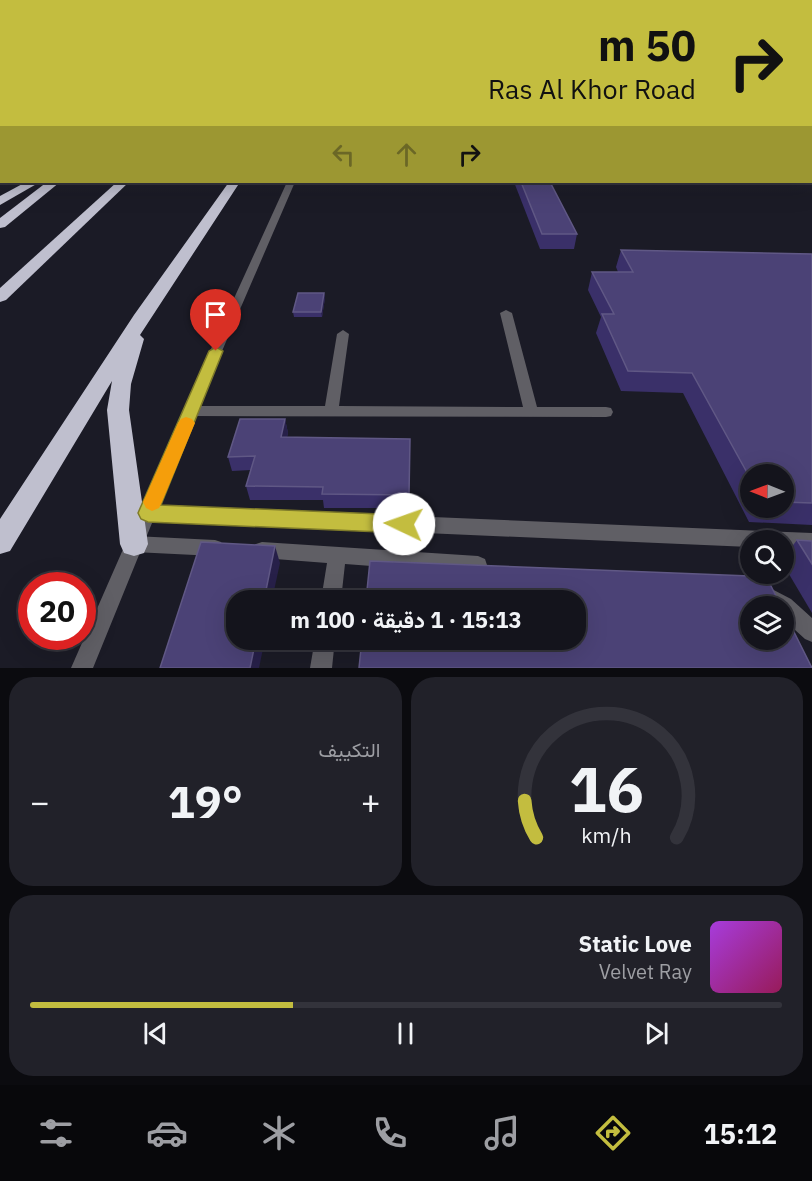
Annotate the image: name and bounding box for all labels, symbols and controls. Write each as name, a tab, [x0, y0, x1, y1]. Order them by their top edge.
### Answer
text: 50 m	[598, 18, 696, 73]
icon: right	[717, 24, 795, 102]
text: Ras Al Khor Road	[488, 71, 696, 106]
icon: left	[327, 138, 360, 171]
icon: ahead	[390, 138, 423, 171]
icon: right	[453, 138, 486, 171]
pin	[190, 289, 241, 351]
icon: arrive	[199, 298, 232, 331]
north arrow	[740, 464, 794, 518]
map controls	[740, 464, 794, 650]
position arrow	[372, 492, 436, 556]
button: search	[740, 530, 794, 584]
speed limit sign: 20	[18, 572, 96, 650]
button: layers	[740, 596, 794, 650]
text: 15:13 · 1 دقيقة · 100 m	[290, 605, 522, 634]
text: التكييف	[318, 736, 381, 763]
text: 16	[569, 748, 644, 829]
text: 19°	[168, 772, 243, 830]
text: −	[30, 780, 50, 823]
text: +	[361, 780, 381, 823]
text: km/h	[582, 822, 632, 850]
text: Static Love	[579, 929, 692, 958]
text: Velvet Ray	[599, 958, 692, 985]
icon: previous	[139, 1017, 172, 1050]
icon: pause	[389, 1017, 422, 1050]
icon: next	[640, 1017, 673, 1050]
icon: filters	[35, 1112, 77, 1154]
icon: car	[146, 1112, 188, 1154]
icon: climate	[258, 1112, 300, 1154]
icon: phone	[369, 1112, 411, 1154]
icon: music	[481, 1112, 523, 1154]
icon: directions	[592, 1112, 634, 1154]
text: 15:12	[704, 1116, 777, 1151]

